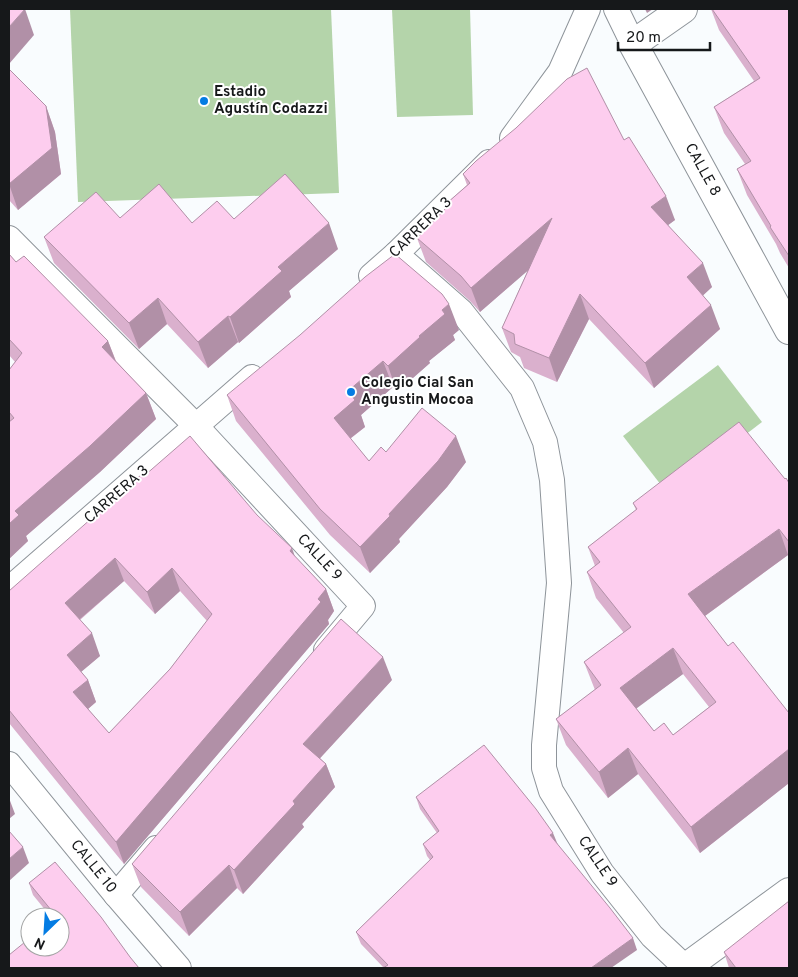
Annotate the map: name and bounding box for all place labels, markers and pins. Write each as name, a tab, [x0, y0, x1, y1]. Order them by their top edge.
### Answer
place label: Estadio Agustín Codazzi	[214, 83, 328, 119]
marker: Estadio Agustín Codazzi	[198, 95, 210, 107]
place label: Colegio Cial San Angustin Mocoa	[361, 374, 474, 410]
marker: Colegio Cial San Angustin Mocoa	[345, 386, 357, 398]

